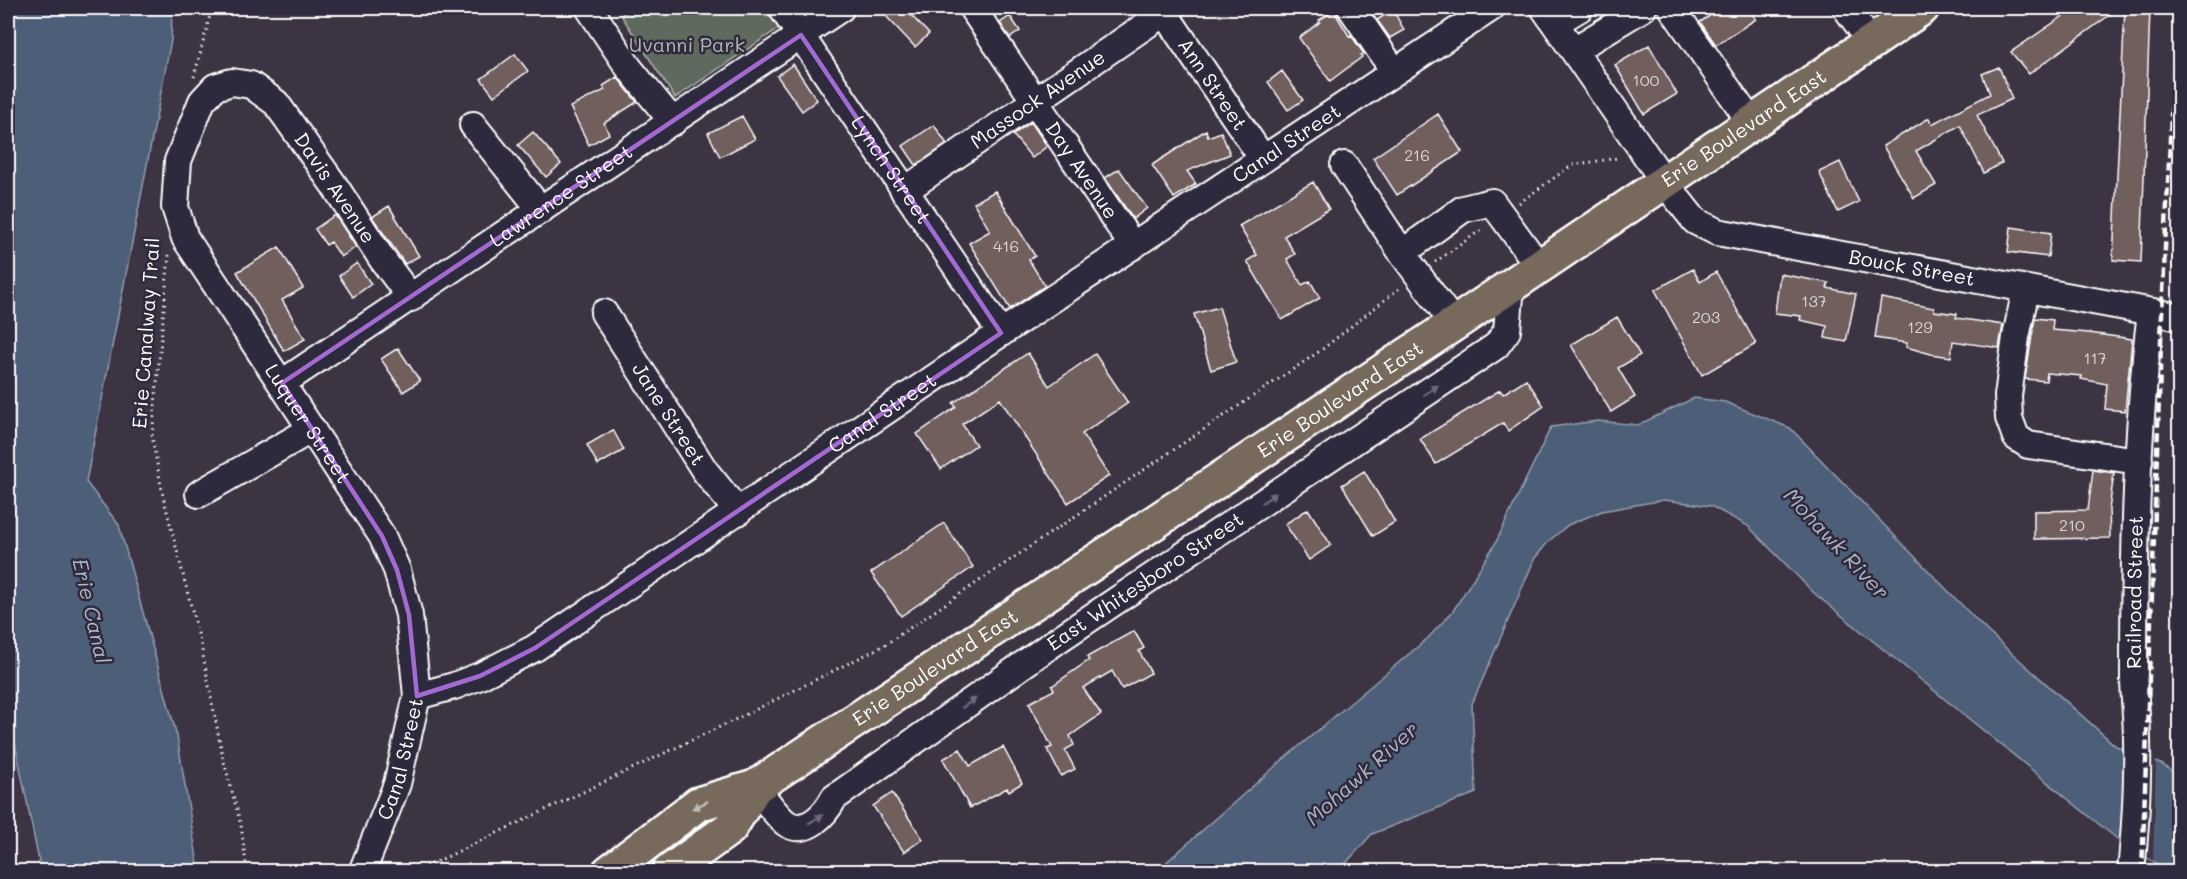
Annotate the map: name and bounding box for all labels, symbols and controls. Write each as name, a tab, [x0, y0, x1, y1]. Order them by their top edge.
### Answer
park label: Uvanni Park	[629, 31, 745, 57]
street label: Ann Street	[1173, 32, 1254, 135]
street label: Massock Avenue	[965, 43, 1110, 154]
street label: Erie Boulevard East	[1656, 63, 1831, 192]
house number: 100	[1633, 69, 1660, 90]
street label: Canal Street	[1227, 97, 1345, 188]
street label: Lynch Street	[846, 110, 938, 228]
street label: Day Avenue	[1040, 116, 1125, 224]
street label: Davis Avenue	[289, 127, 382, 248]
street label: Lawrence Street	[484, 138, 637, 252]
house number: 216	[1404, 144, 1430, 165]
house number: 416	[993, 235, 1019, 256]
street label: Erie Canalway Trail	[125, 237, 165, 429]
street label: Bouck Street	[1847, 242, 1977, 291]
house number: 137	[1801, 290, 1827, 311]
house number: 203	[1692, 306, 1720, 327]
house number: 129	[1907, 316, 1933, 337]
street label: Erie Boulevard East	[1252, 334, 1428, 463]
house number: 117	[2083, 347, 2107, 368]
street label: Jane Street	[627, 357, 712, 470]
street label: Luquer Street	[260, 358, 357, 488]
street label: Canal Street	[822, 367, 941, 458]
one-way arrow	[1423, 385, 1439, 396]
water label: Mohawk River	[1779, 482, 1896, 604]
one-way arrow	[1261, 493, 1277, 504]
street label: East Whitesboro Street	[1041, 505, 1248, 656]
house number: 210	[2059, 514, 2085, 535]
street label: Railroad Street	[2120, 515, 2148, 669]
water label: Erie Canal	[67, 556, 118, 666]
street label: Erie Boulevard East	[847, 603, 1022, 731]
street label: Canal Street	[370, 695, 428, 823]
one-way arrow	[961, 697, 977, 709]
water label: Mohawk River	[1299, 715, 1423, 831]
one-way arrow	[691, 800, 709, 810]
one-way arrow	[807, 814, 824, 825]

